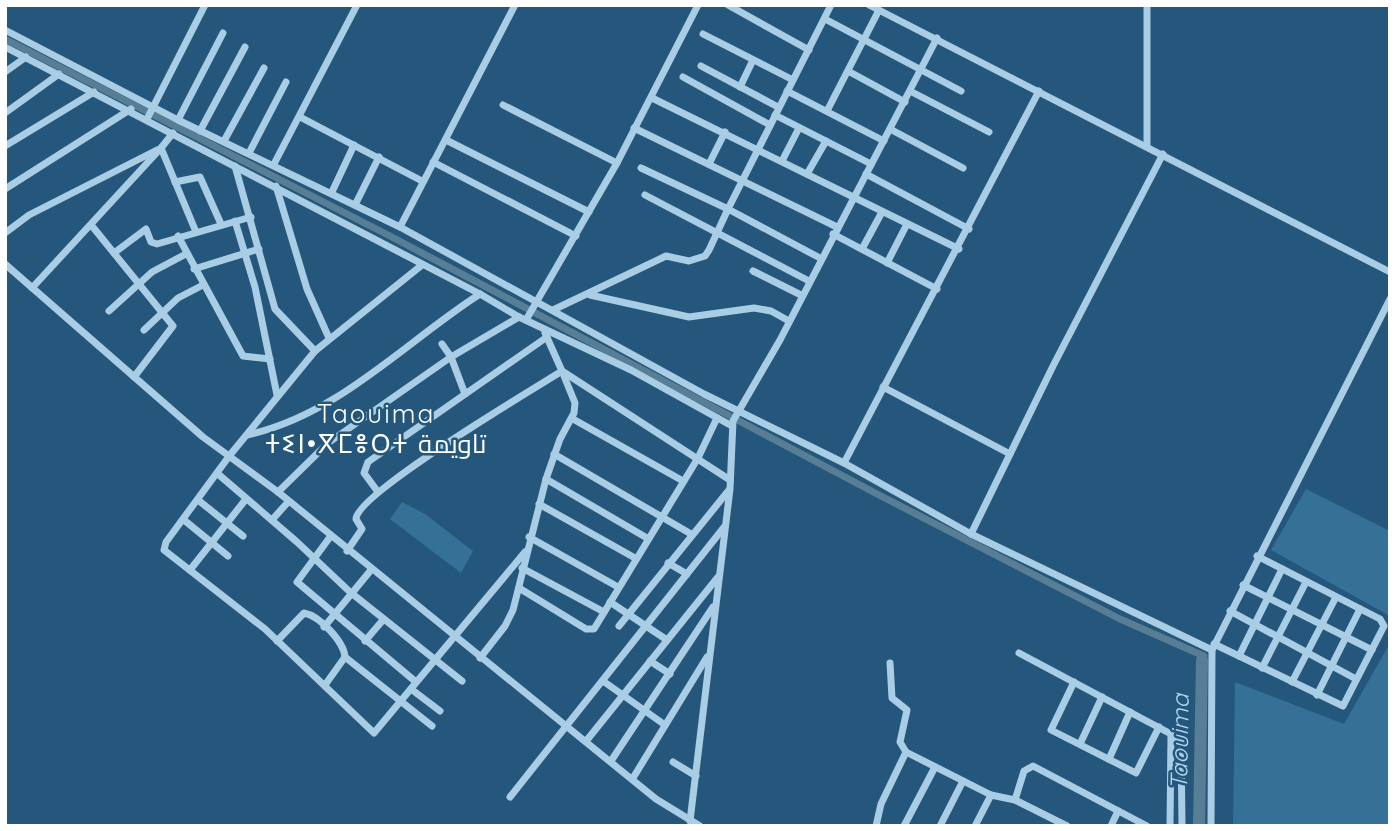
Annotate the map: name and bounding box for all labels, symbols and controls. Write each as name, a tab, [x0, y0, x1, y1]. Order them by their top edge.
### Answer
district label: Taouima ⵜⵉⵏ•ⴳⵎⴻⵔⵜ تاويمة	[266, 397, 486, 460]
water label: Taouima	[1163, 692, 1195, 790]

